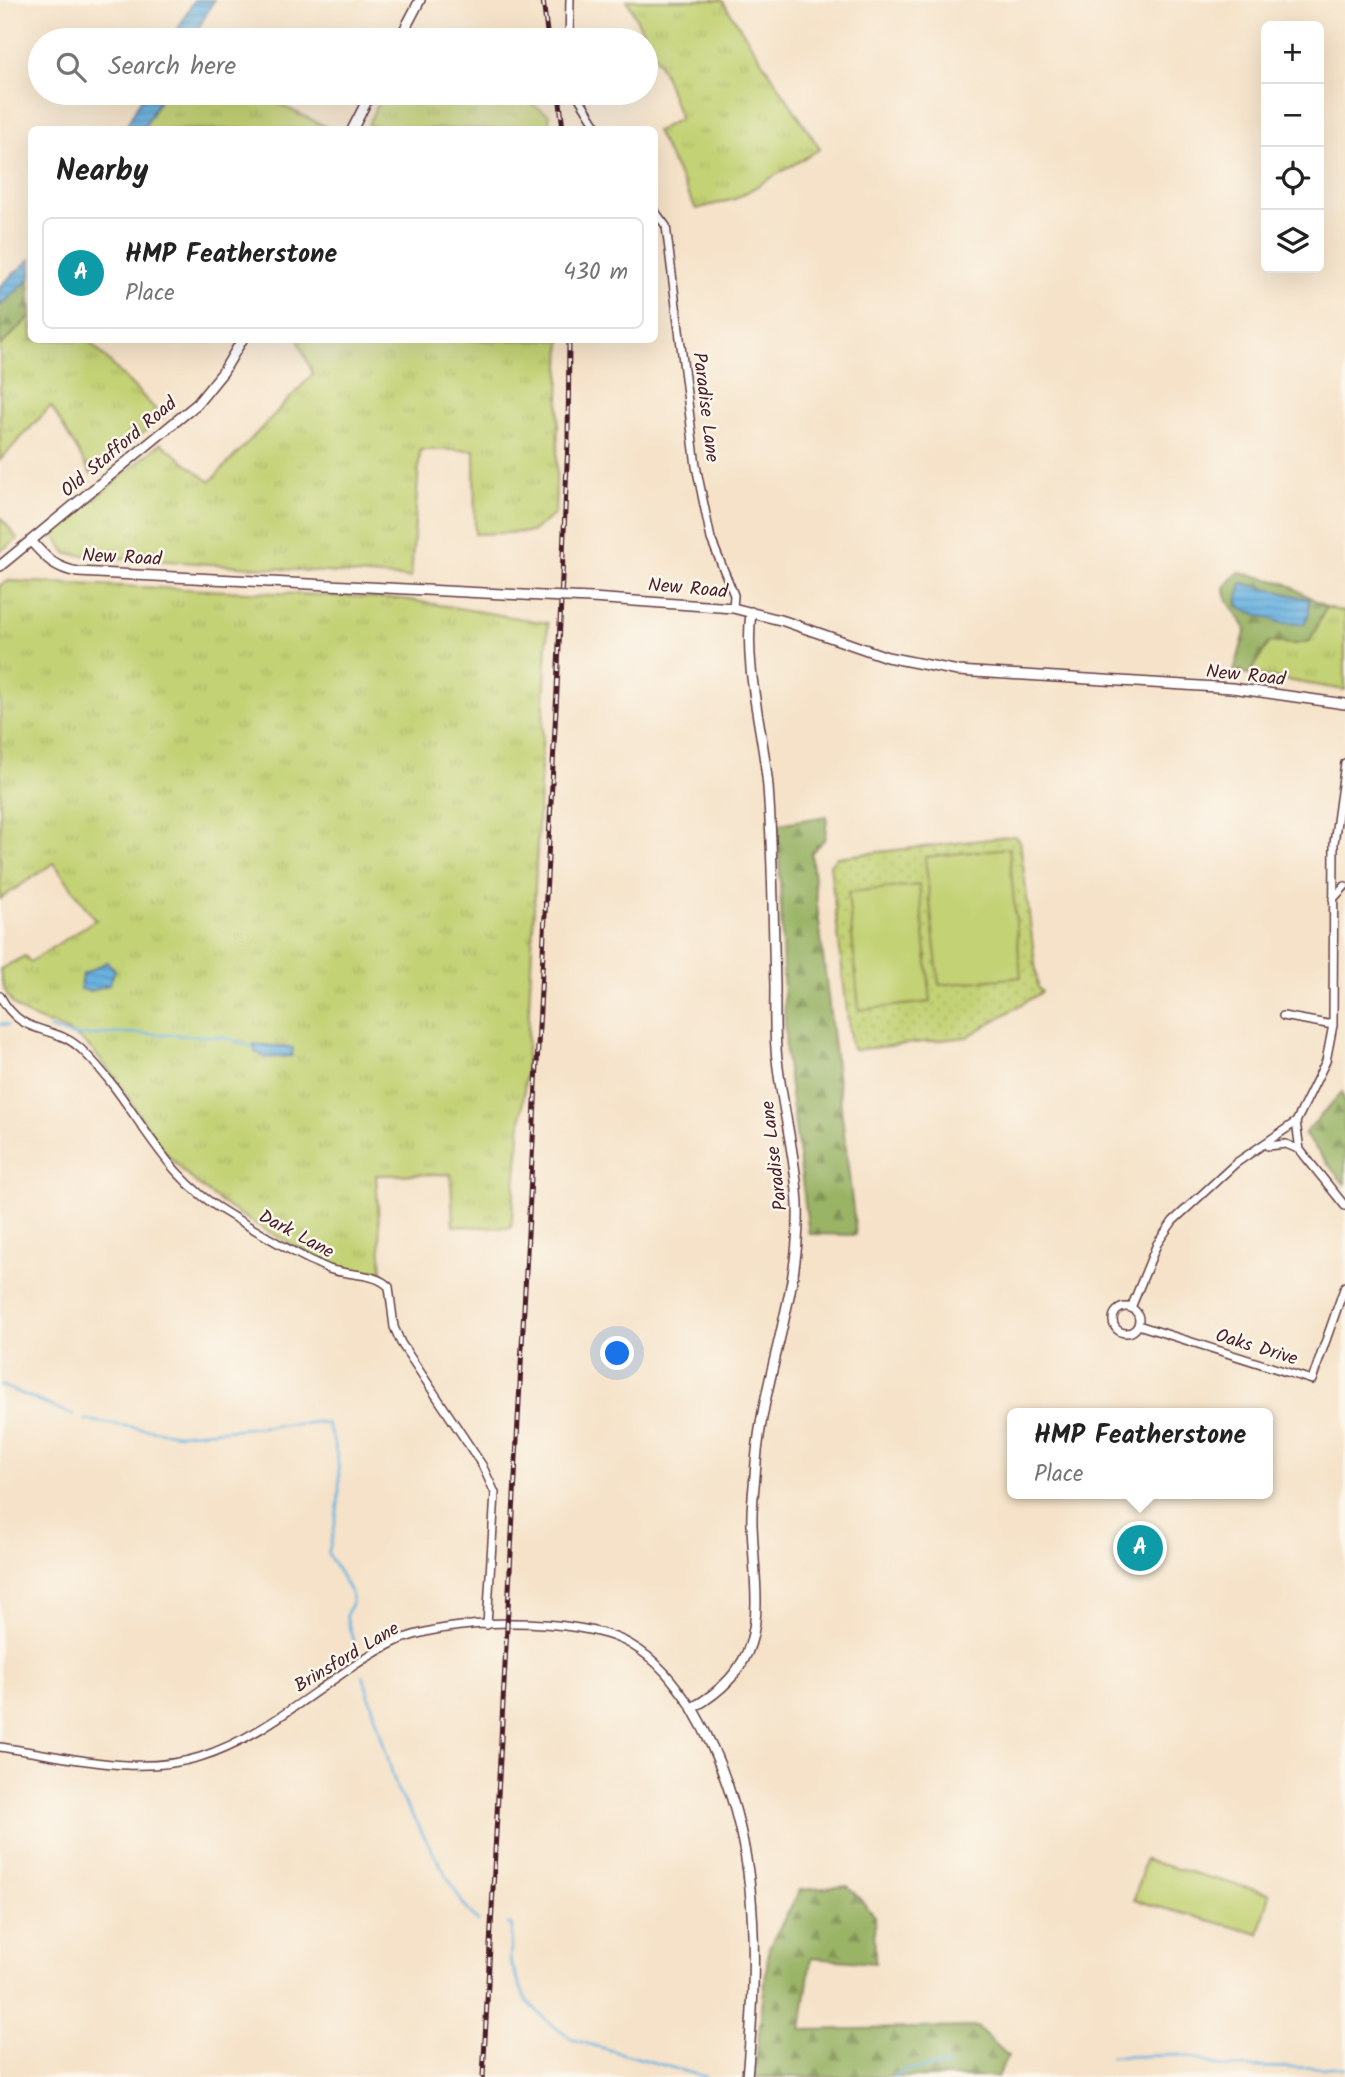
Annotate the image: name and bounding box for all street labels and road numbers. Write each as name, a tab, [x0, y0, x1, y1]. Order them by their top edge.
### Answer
street label: Paradise Lane	[683, 350, 727, 464]
street label: Old Stafford Road	[54, 389, 185, 505]
street label: New Road	[81, 541, 163, 575]
street label: New Road	[647, 571, 729, 607]
street label: New Road	[1204, 657, 1288, 695]
street label: Paradise Lane	[753, 1099, 797, 1213]
street label: Dark Lane	[253, 1202, 340, 1267]
street label: Oaks Drive	[1211, 1321, 1302, 1375]
street label: Brinsford Lane	[289, 1614, 406, 1701]

